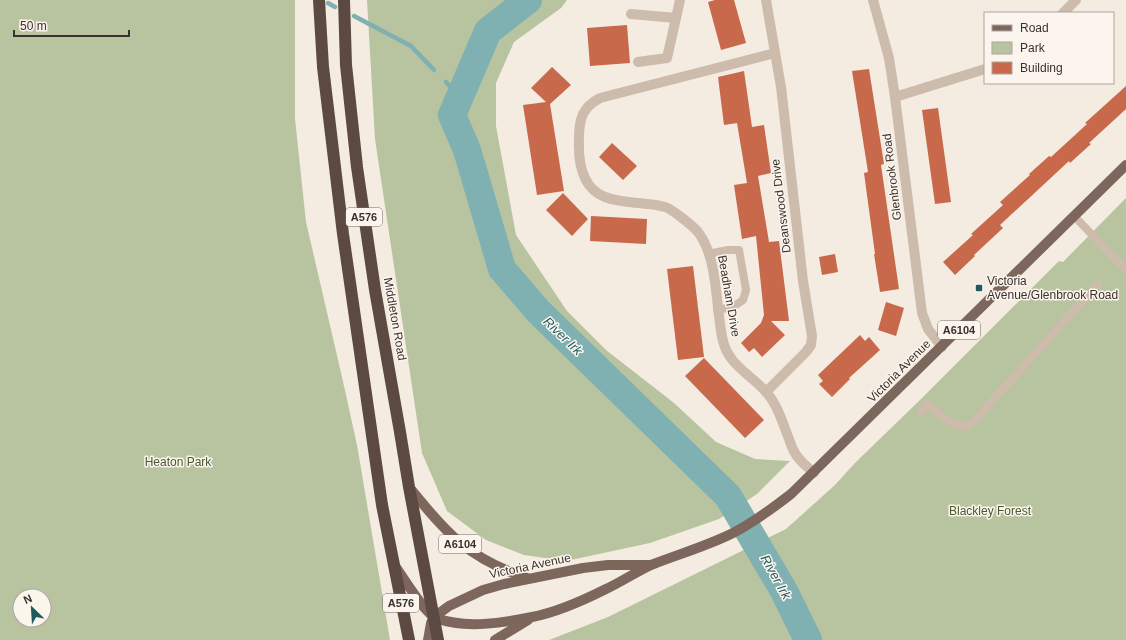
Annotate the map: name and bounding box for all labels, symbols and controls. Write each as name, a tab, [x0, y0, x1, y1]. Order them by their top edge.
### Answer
scale bar	[14, 12, 129, 38]
legend	[984, 12, 1114, 84]
text: 50 m	[20, 19, 47, 33]
text: Road	[1020, 21, 1049, 35]
text: Park	[1020, 41, 1046, 55]
text: Building	[1020, 61, 1063, 75]
street label: Glenbrook Road	[880, 133, 904, 221]
street label: Deanswood Drive	[768, 158, 794, 254]
road number: A576	[346, 208, 382, 226]
street label: Beadham Drive	[715, 254, 743, 338]
place label: Victoria Avenue/Glenbrook Road	[987, 274, 1118, 302]
street label: Middleton Road	[381, 276, 409, 362]
marker: Victoria Avenue/Glenbrook Road	[974, 283, 984, 293]
water label: River Irk	[540, 314, 587, 359]
road number: A6104	[938, 321, 980, 339]
street label: Victoria Avenue	[865, 336, 934, 405]
park label: Heaton Park	[145, 455, 212, 469]
park label: Blackley Forest	[949, 504, 1032, 518]
road number: A6104	[439, 535, 481, 553]
street label: Victoria Avenue	[488, 550, 572, 581]
water label: River Irk	[758, 552, 795, 603]
north arrow	[12, 588, 52, 628]
text: N	[22, 592, 34, 606]
road number: A576	[383, 594, 419, 612]

